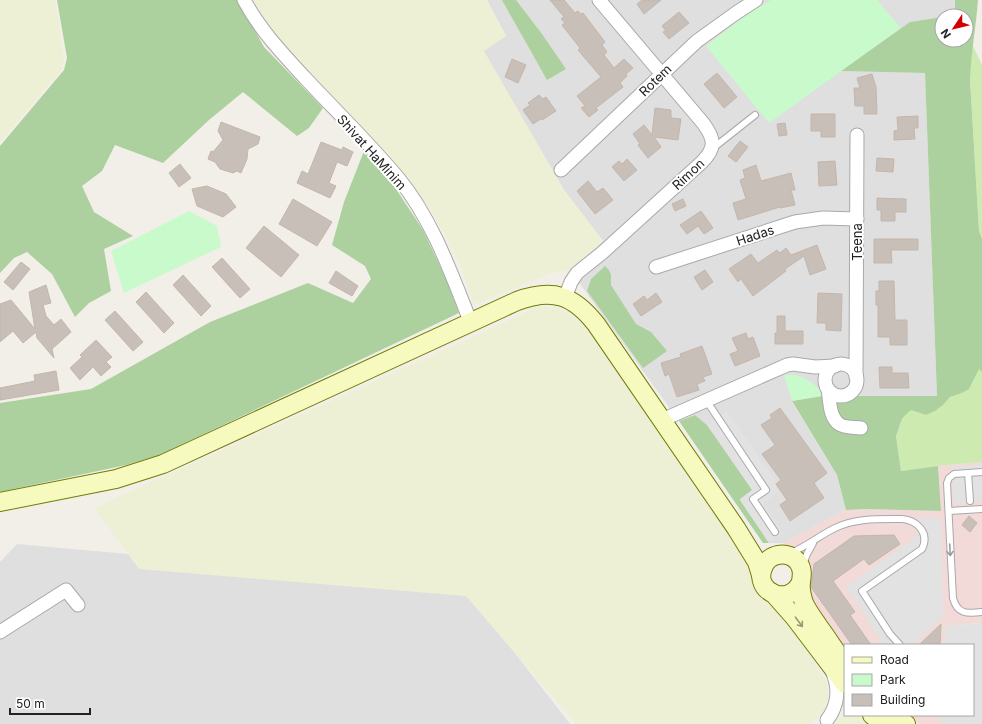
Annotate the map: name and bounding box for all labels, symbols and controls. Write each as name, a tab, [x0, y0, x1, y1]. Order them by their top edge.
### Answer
north arrow	[934, 8, 974, 48]
text: N	[938, 26, 954, 41]
street label: Rotem	[635, 61, 675, 99]
street label: Shivat HaMinim	[334, 111, 410, 193]
street label: Rimon	[669, 155, 707, 193]
street label: Hadas	[734, 221, 776, 249]
street label: Teena	[849, 223, 865, 261]
one-way arrow	[947, 543, 954, 556]
one-way arrow	[794, 617, 803, 628]
legend	[844, 644, 974, 716]
text: Road	[880, 652, 909, 667]
text: Park	[880, 672, 906, 687]
scale bar	[10, 690, 90, 716]
text: Building	[880, 692, 925, 707]
text: 50 m	[16, 696, 45, 711]

